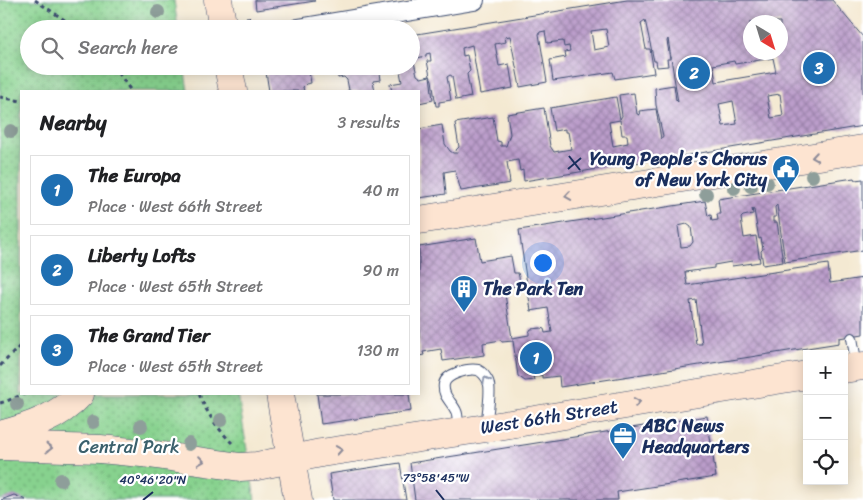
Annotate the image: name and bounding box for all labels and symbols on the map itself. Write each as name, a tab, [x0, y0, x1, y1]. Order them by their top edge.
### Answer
north arrow	[743, 15, 788, 60]
pin: 3	[803, 49, 835, 87]
pin: 2	[678, 54, 710, 92]
place label: Young People's Chorus of New York City	[590, 143, 768, 196]
one-way arrow	[810, 151, 819, 161]
public building icon: Young People's Chorus of New York City	[771, 154, 801, 193]
one-way arrow	[564, 190, 572, 200]
your location	[530, 250, 556, 276]
place label: The Park Ten	[483, 273, 584, 305]
building icon: The Park Ten	[449, 274, 479, 313]
pin: 1	[520, 339, 552, 377]
one-way arrow	[482, 377, 492, 386]
street label: West 66th Street	[478, 390, 620, 444]
one-way arrow	[633, 398, 642, 408]
place label: ABC News Headquarters	[641, 410, 750, 463]
office icon: ABC News Headquarters	[608, 421, 638, 460]
park label: Central Park	[78, 431, 180, 463]
one-way arrow	[45, 443, 53, 453]
one-way arrow	[335, 445, 343, 456]
one-way arrow	[196, 456, 205, 466]
text: 73°58'45"W	[403, 467, 470, 489]
text: 40°46'20"N	[120, 469, 187, 491]

